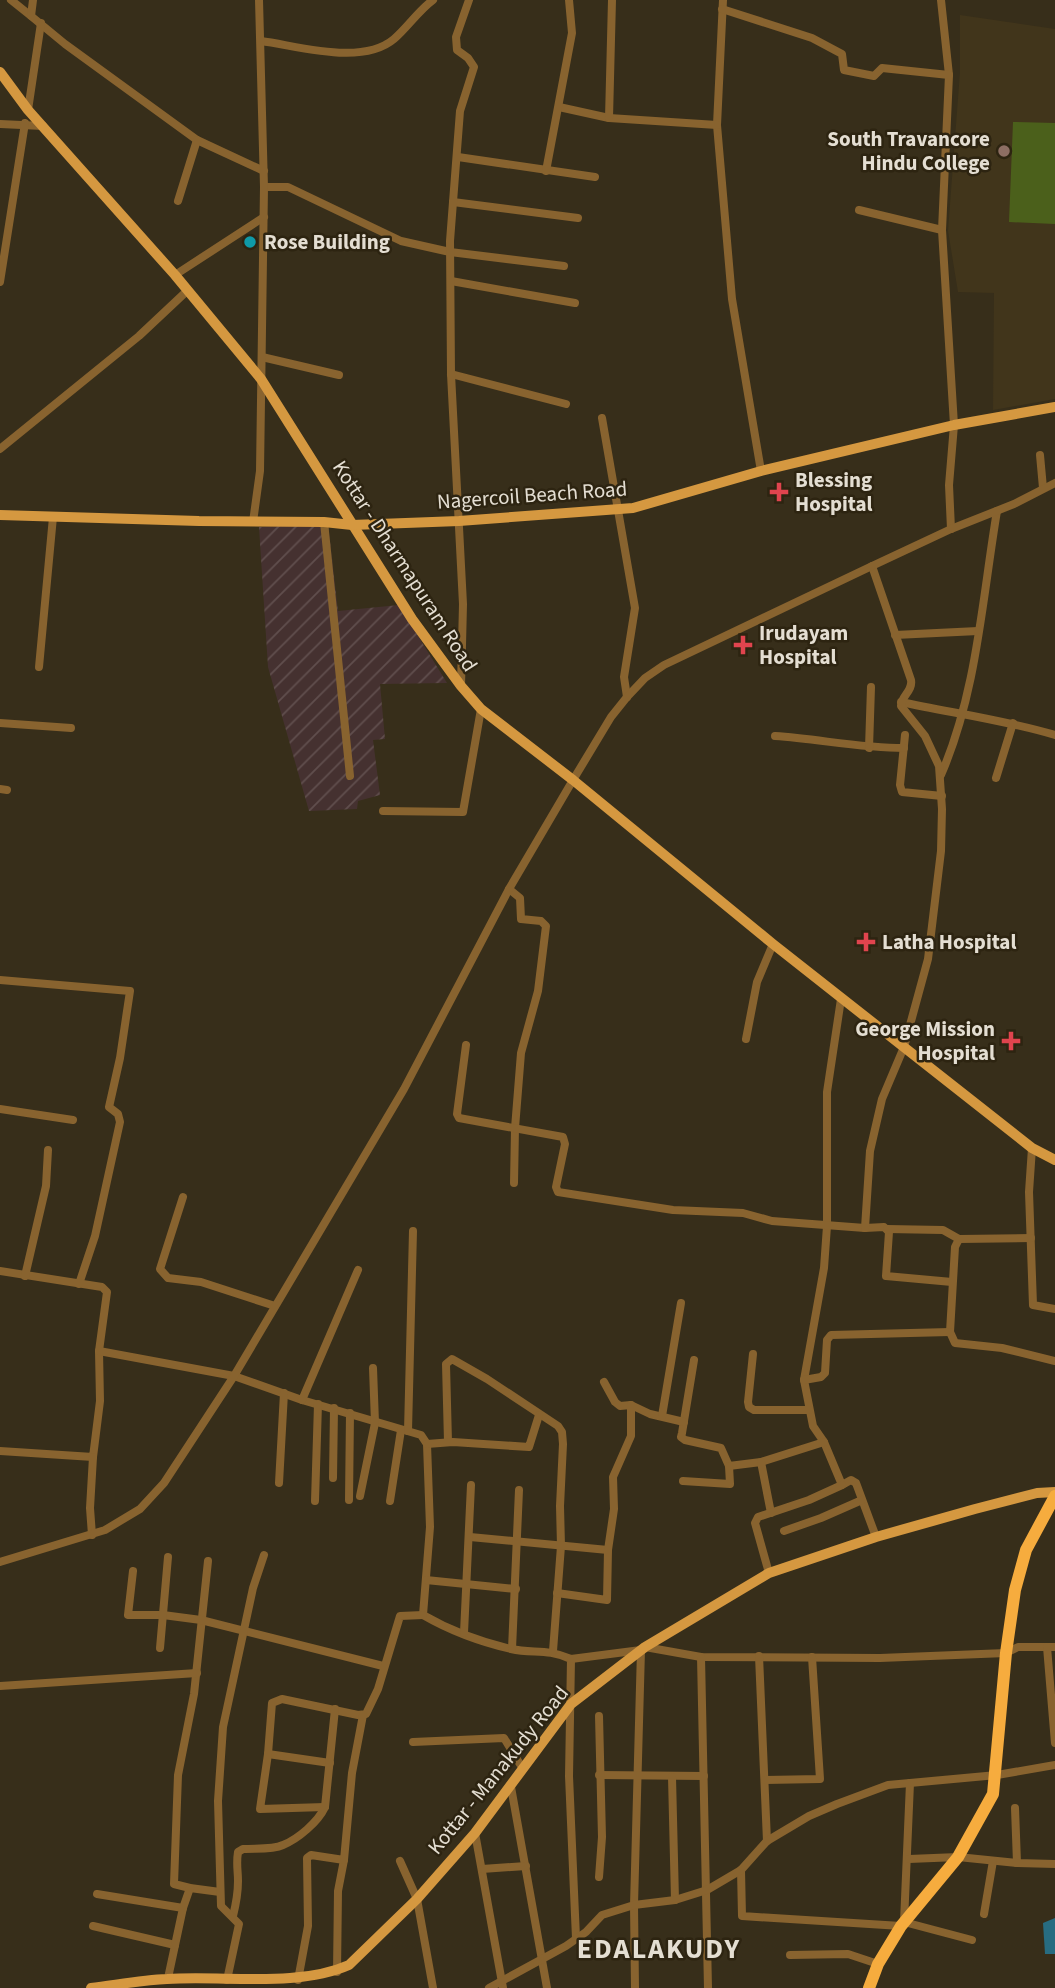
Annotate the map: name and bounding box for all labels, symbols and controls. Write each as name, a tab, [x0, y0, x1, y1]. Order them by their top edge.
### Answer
place label: South Travancore Hindu College	[827, 124, 990, 178]
marker: South Travancore Hindu College	[996, 143, 1012, 159]
place label: Rose Building	[264, 227, 390, 257]
marker: Rose Building	[242, 234, 258, 250]
street label: Kottar - Dharmapuram Road	[325, 454, 485, 678]
place label: Blessing Hospital	[795, 465, 873, 519]
street label: Nagercoil Beach Road	[436, 473, 628, 517]
marker: Blessing Hospital	[769, 482, 789, 502]
place label: Irudayam Hospital	[759, 618, 848, 672]
marker: Irudayam Hospital	[733, 635, 753, 655]
place label: Latha Hospital	[882, 927, 1016, 957]
marker: Latha Hospital	[856, 932, 876, 952]
place label: George Mission Hospital	[855, 1014, 995, 1068]
marker: George Mission Hospital	[1001, 1031, 1021, 1051]
street label: Kottar - Manakudy Road	[420, 1679, 576, 1861]
district label: EDALAKUDY	[577, 1929, 741, 1969]

